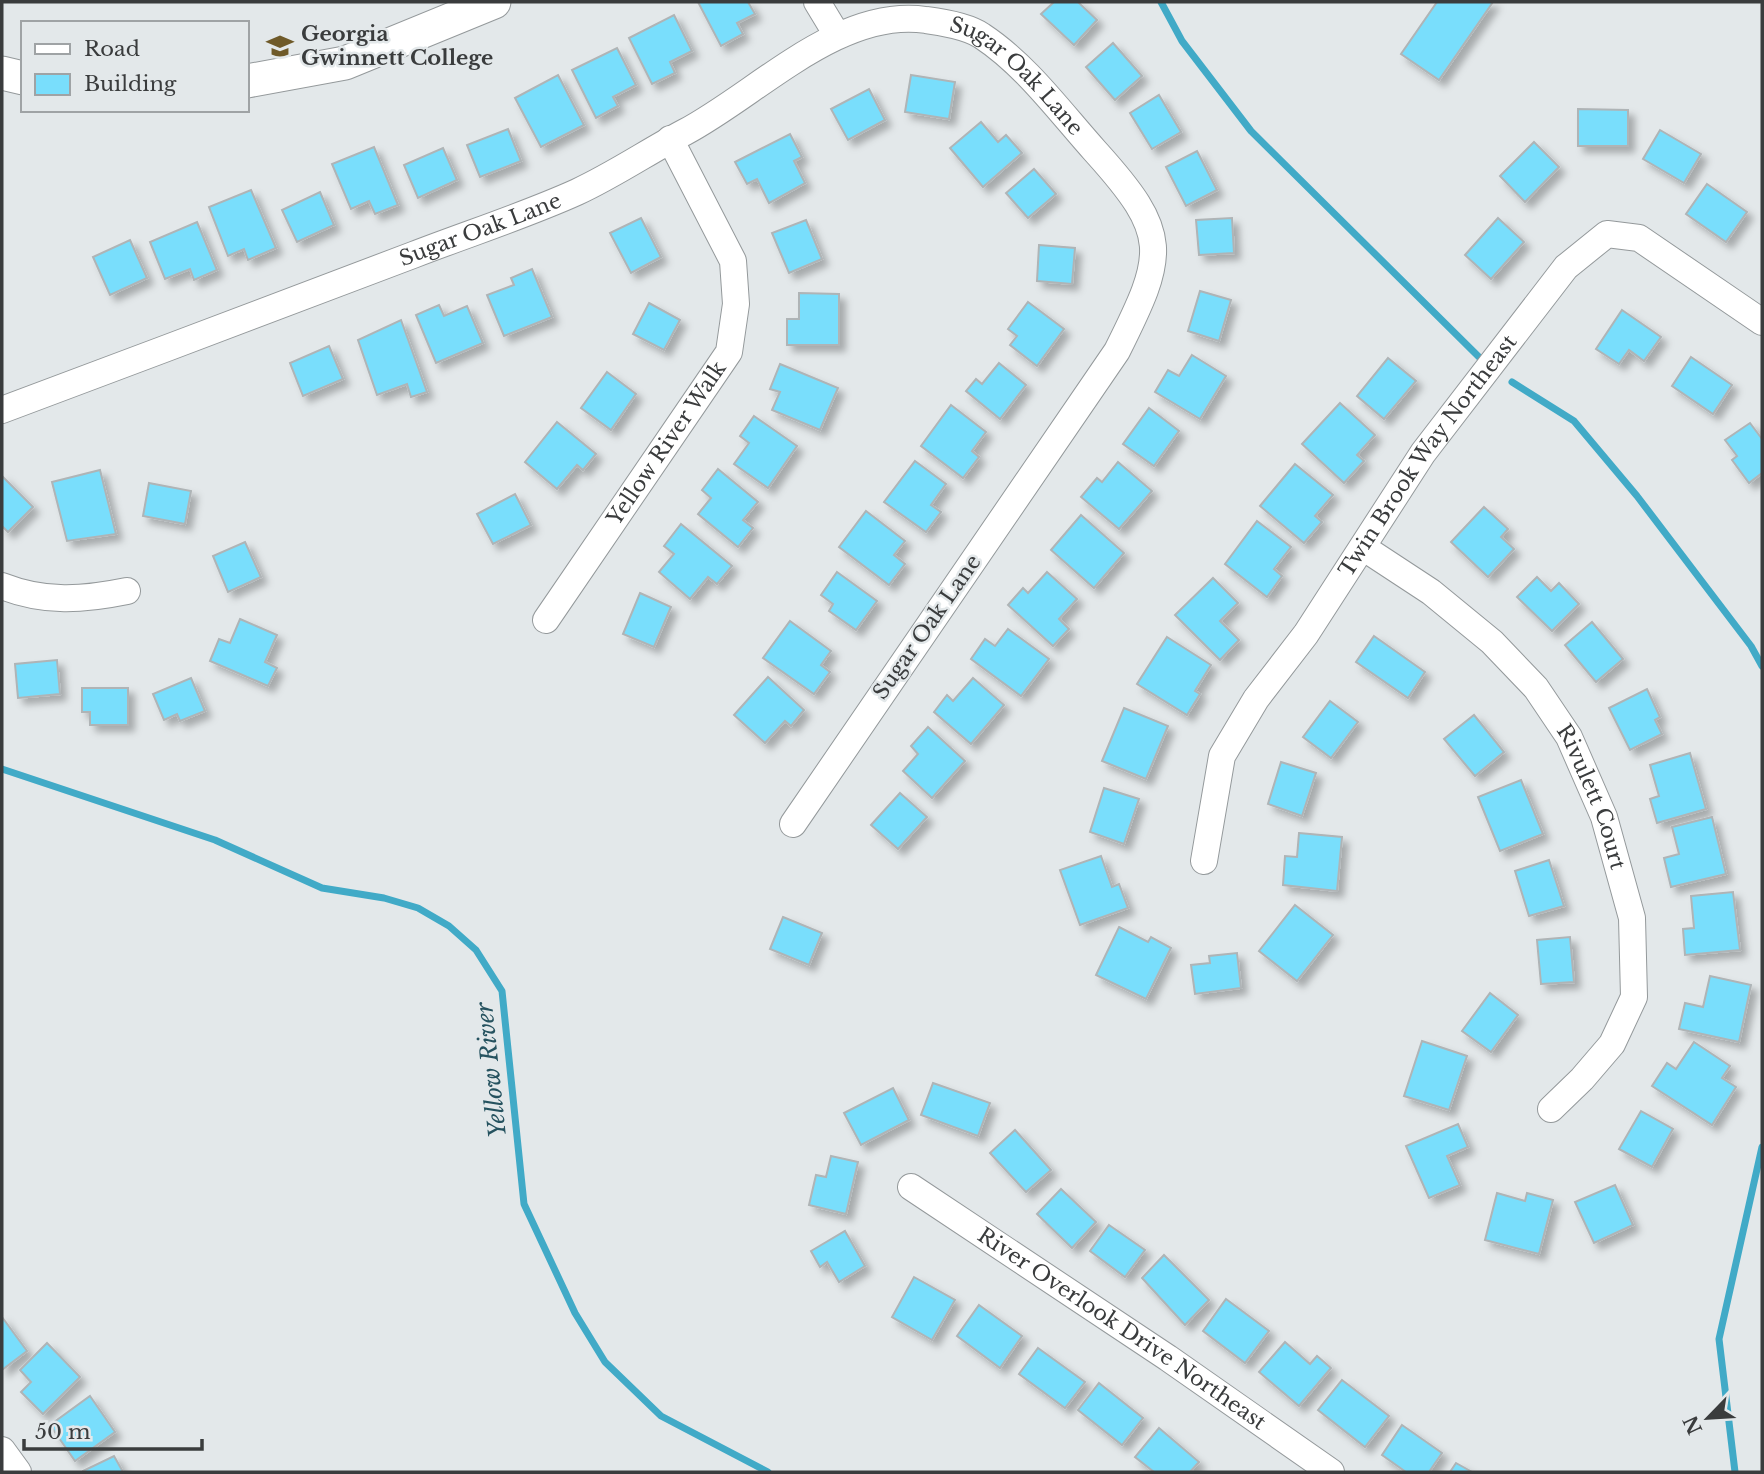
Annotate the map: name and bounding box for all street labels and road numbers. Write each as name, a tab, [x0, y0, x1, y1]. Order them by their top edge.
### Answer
street label: Sugar Oak Lane	[947, 12, 1089, 141]
street label: Sugar Oak Lane	[396, 187, 565, 272]
street label: Twin Brook Way Northeast	[1333, 329, 1522, 582]
street label: Yellow River Walk	[601, 356, 732, 531]
street label: Sugar Oak Lane	[867, 550, 987, 704]
street label: Rivulett Court	[1551, 719, 1631, 872]
street label: River Overlook Drive Northeast	[973, 1222, 1271, 1436]

